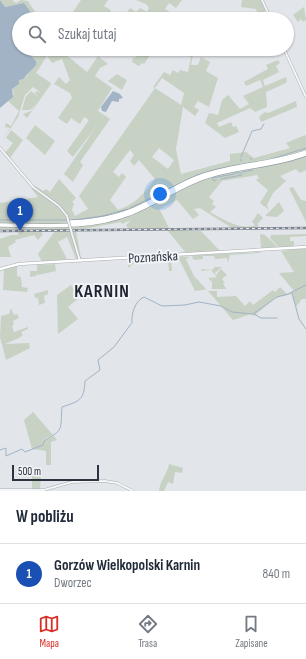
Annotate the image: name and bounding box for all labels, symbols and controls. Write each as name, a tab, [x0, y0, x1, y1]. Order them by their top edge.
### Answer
search box	[12, 12, 294, 56]
icon: search	[26, 23, 48, 45]
text: Szukaj tutaj	[58, 25, 116, 44]
your location	[150, 184, 170, 204]
pin: 1	[7, 198, 33, 231]
street label: Poznańska	[128, 247, 178, 267]
district label: KARNIN	[74, 281, 130, 302]
scale bar	[12, 463, 99, 482]
text: 500 m	[18, 465, 41, 478]
text: W pobliżu	[16, 507, 74, 527]
text: Gorzów Wielkopolski Karnin	[54, 556, 200, 575]
text: 1	[26, 566, 32, 582]
text: 840 m	[262, 566, 290, 582]
text: Dworzec	[54, 575, 92, 591]
tab: Mapa	[38, 613, 60, 650]
tab: Trasa	[137, 613, 159, 650]
tab: Zapisane	[235, 613, 268, 650]

